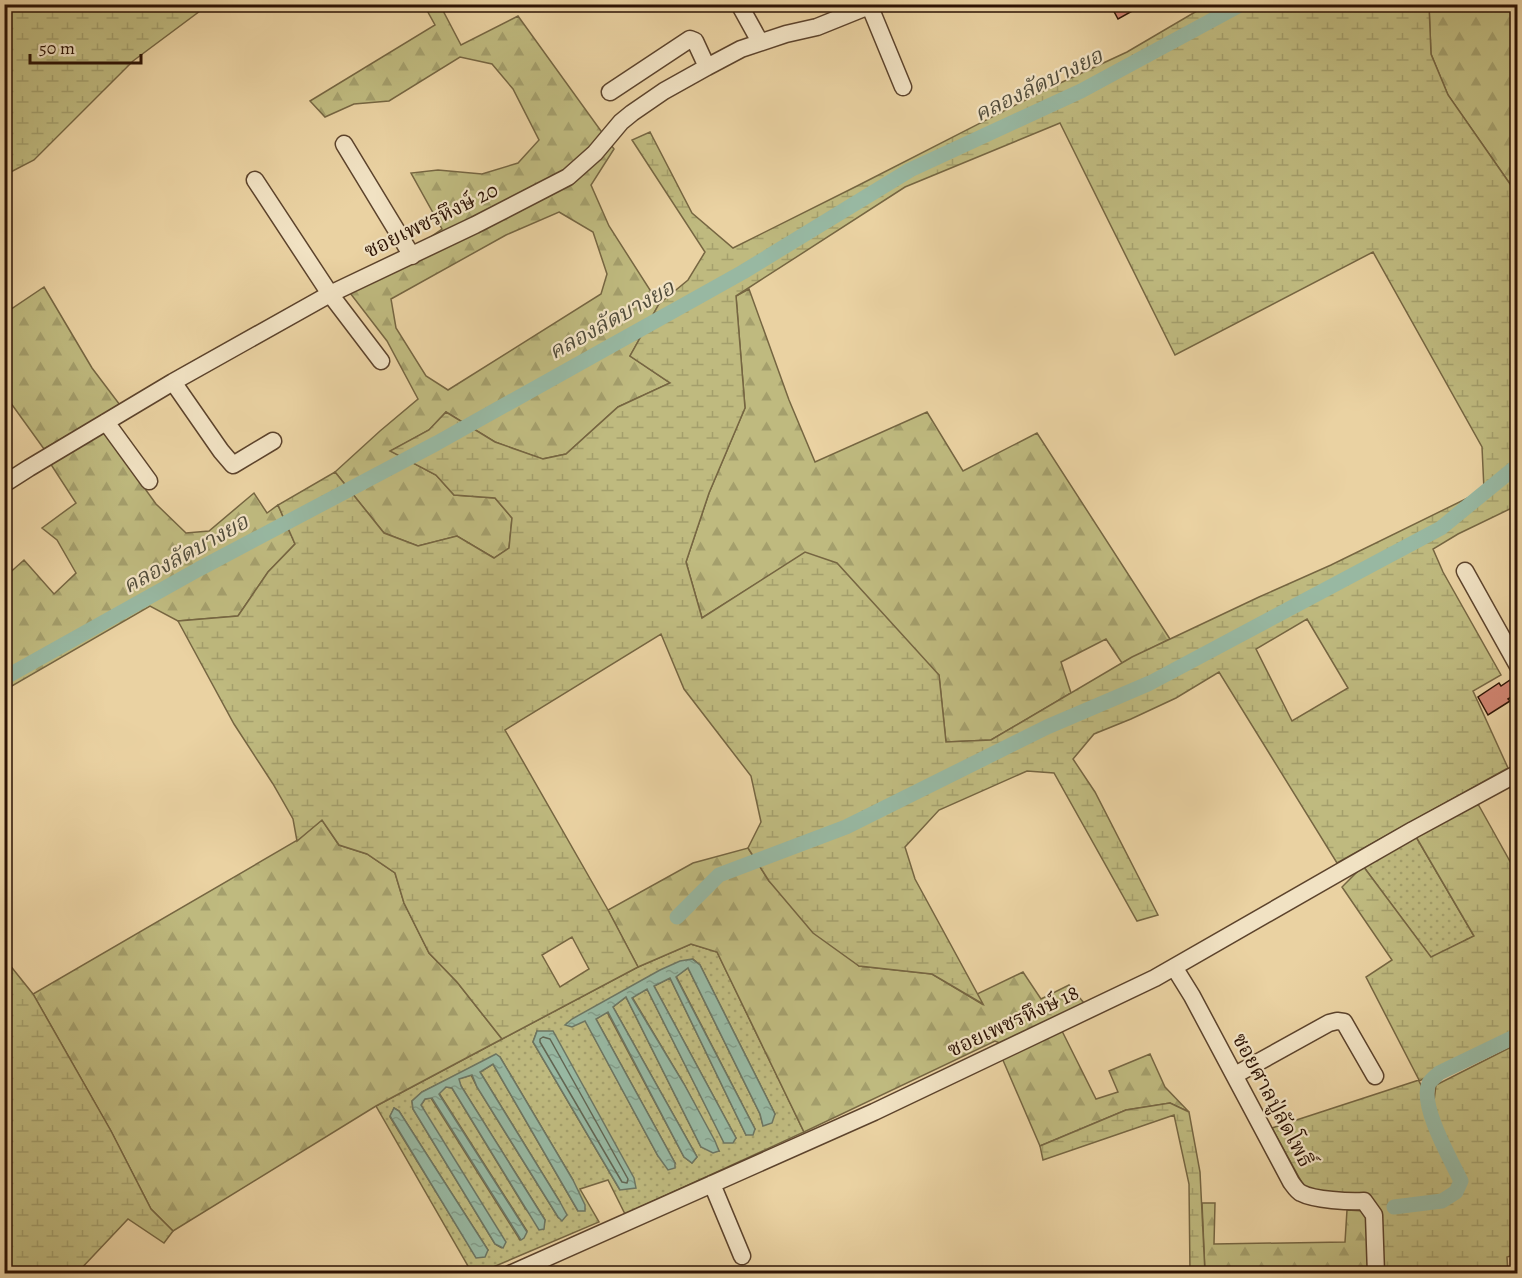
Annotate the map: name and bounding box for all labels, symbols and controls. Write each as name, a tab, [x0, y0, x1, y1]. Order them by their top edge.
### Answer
scale bar	[30, 27, 141, 65]
text: 50 m	[39, 36, 75, 60]
water label: คลองลัดบางยอ	[969, 40, 1109, 129]
street label: ซอยเพชรหึงษ์ 20	[359, 175, 503, 265]
water label: คลองลัดบางยอ	[543, 272, 681, 367]
water label: คลองลัดบางยอ	[117, 506, 255, 601]
street label: ซอยเพชรหึงษ์ 18	[943, 978, 1083, 1064]
street label: ซอยศาลปู่ลัดโพธิ์	[1226, 1027, 1323, 1174]

